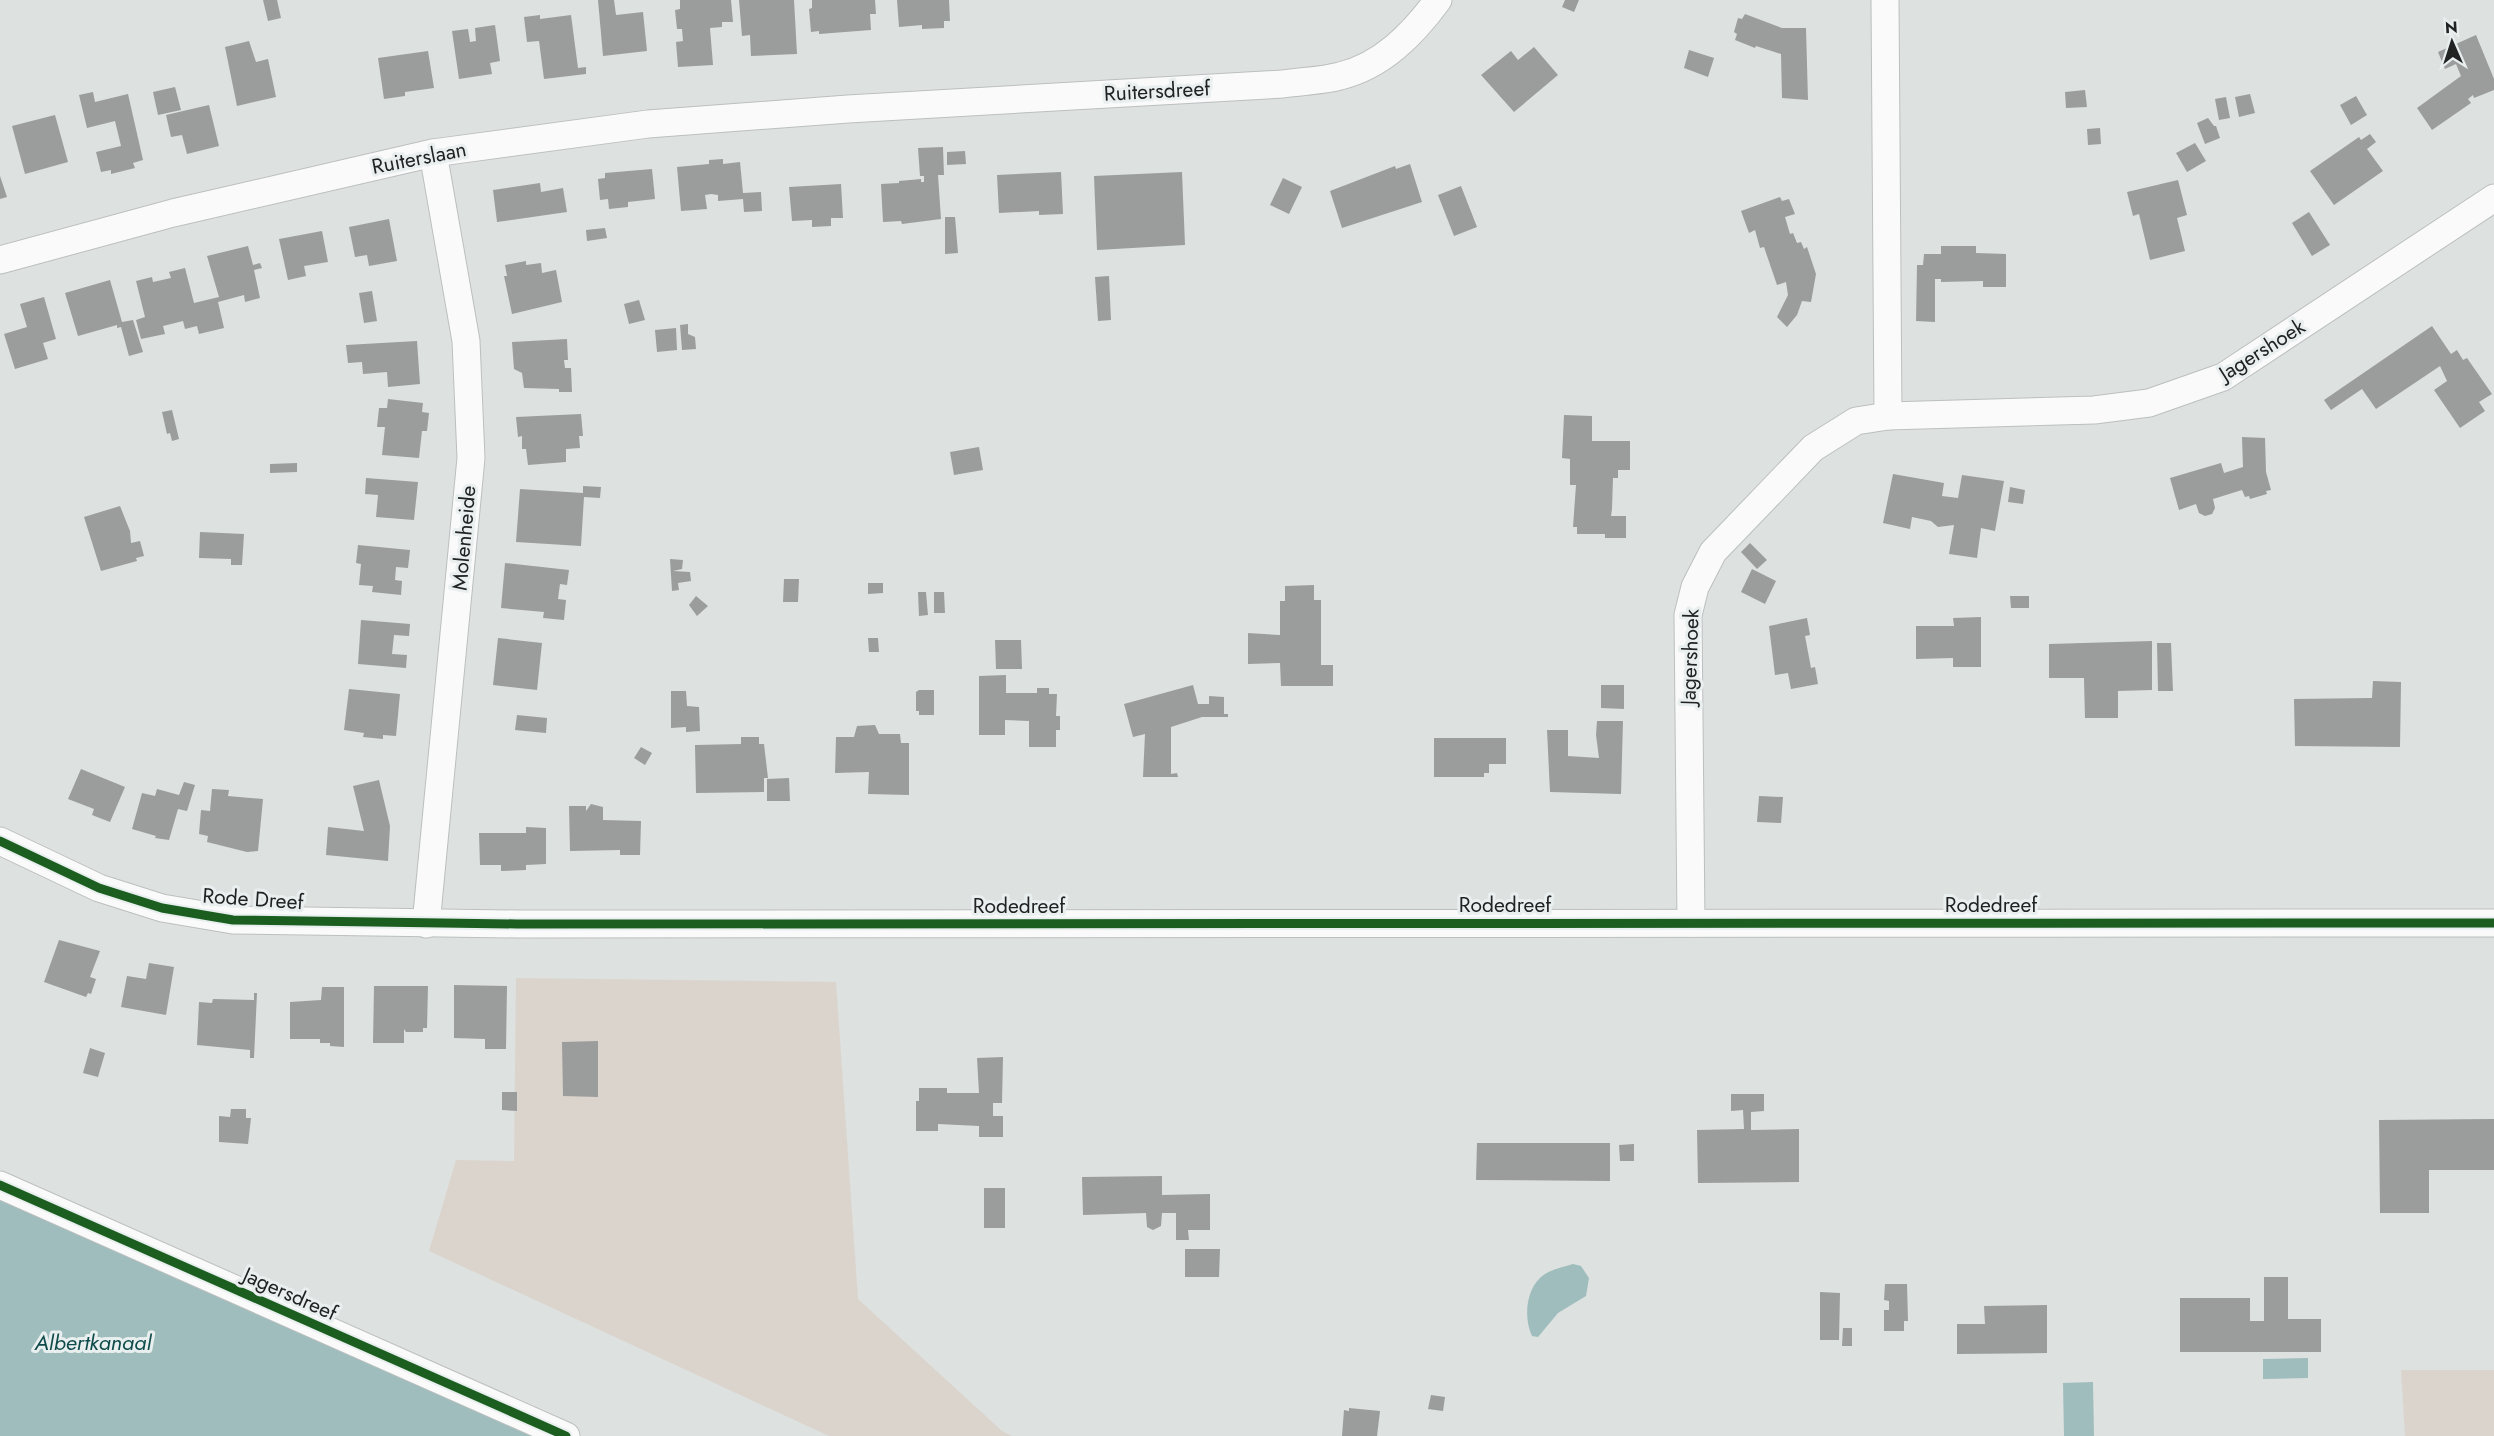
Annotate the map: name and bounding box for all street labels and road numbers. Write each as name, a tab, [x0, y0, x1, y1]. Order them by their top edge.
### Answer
street label: Ruitersdreef	[1103, 73, 1212, 109]
street label: Ruiterslaan	[369, 134, 469, 182]
street label: Jagershoek	[2211, 311, 2311, 390]
street label: Molenheide	[444, 484, 484, 592]
street label: Jagershoek	[1673, 608, 1707, 709]
street label: Rode Dreef	[202, 881, 305, 918]
street label: Rodedreef	[1459, 890, 1552, 920]
street label: Rodedreef	[1945, 890, 2038, 920]
street label: Rodedreef	[973, 891, 1066, 921]
street label: Jagersdreef	[235, 1259, 343, 1328]

